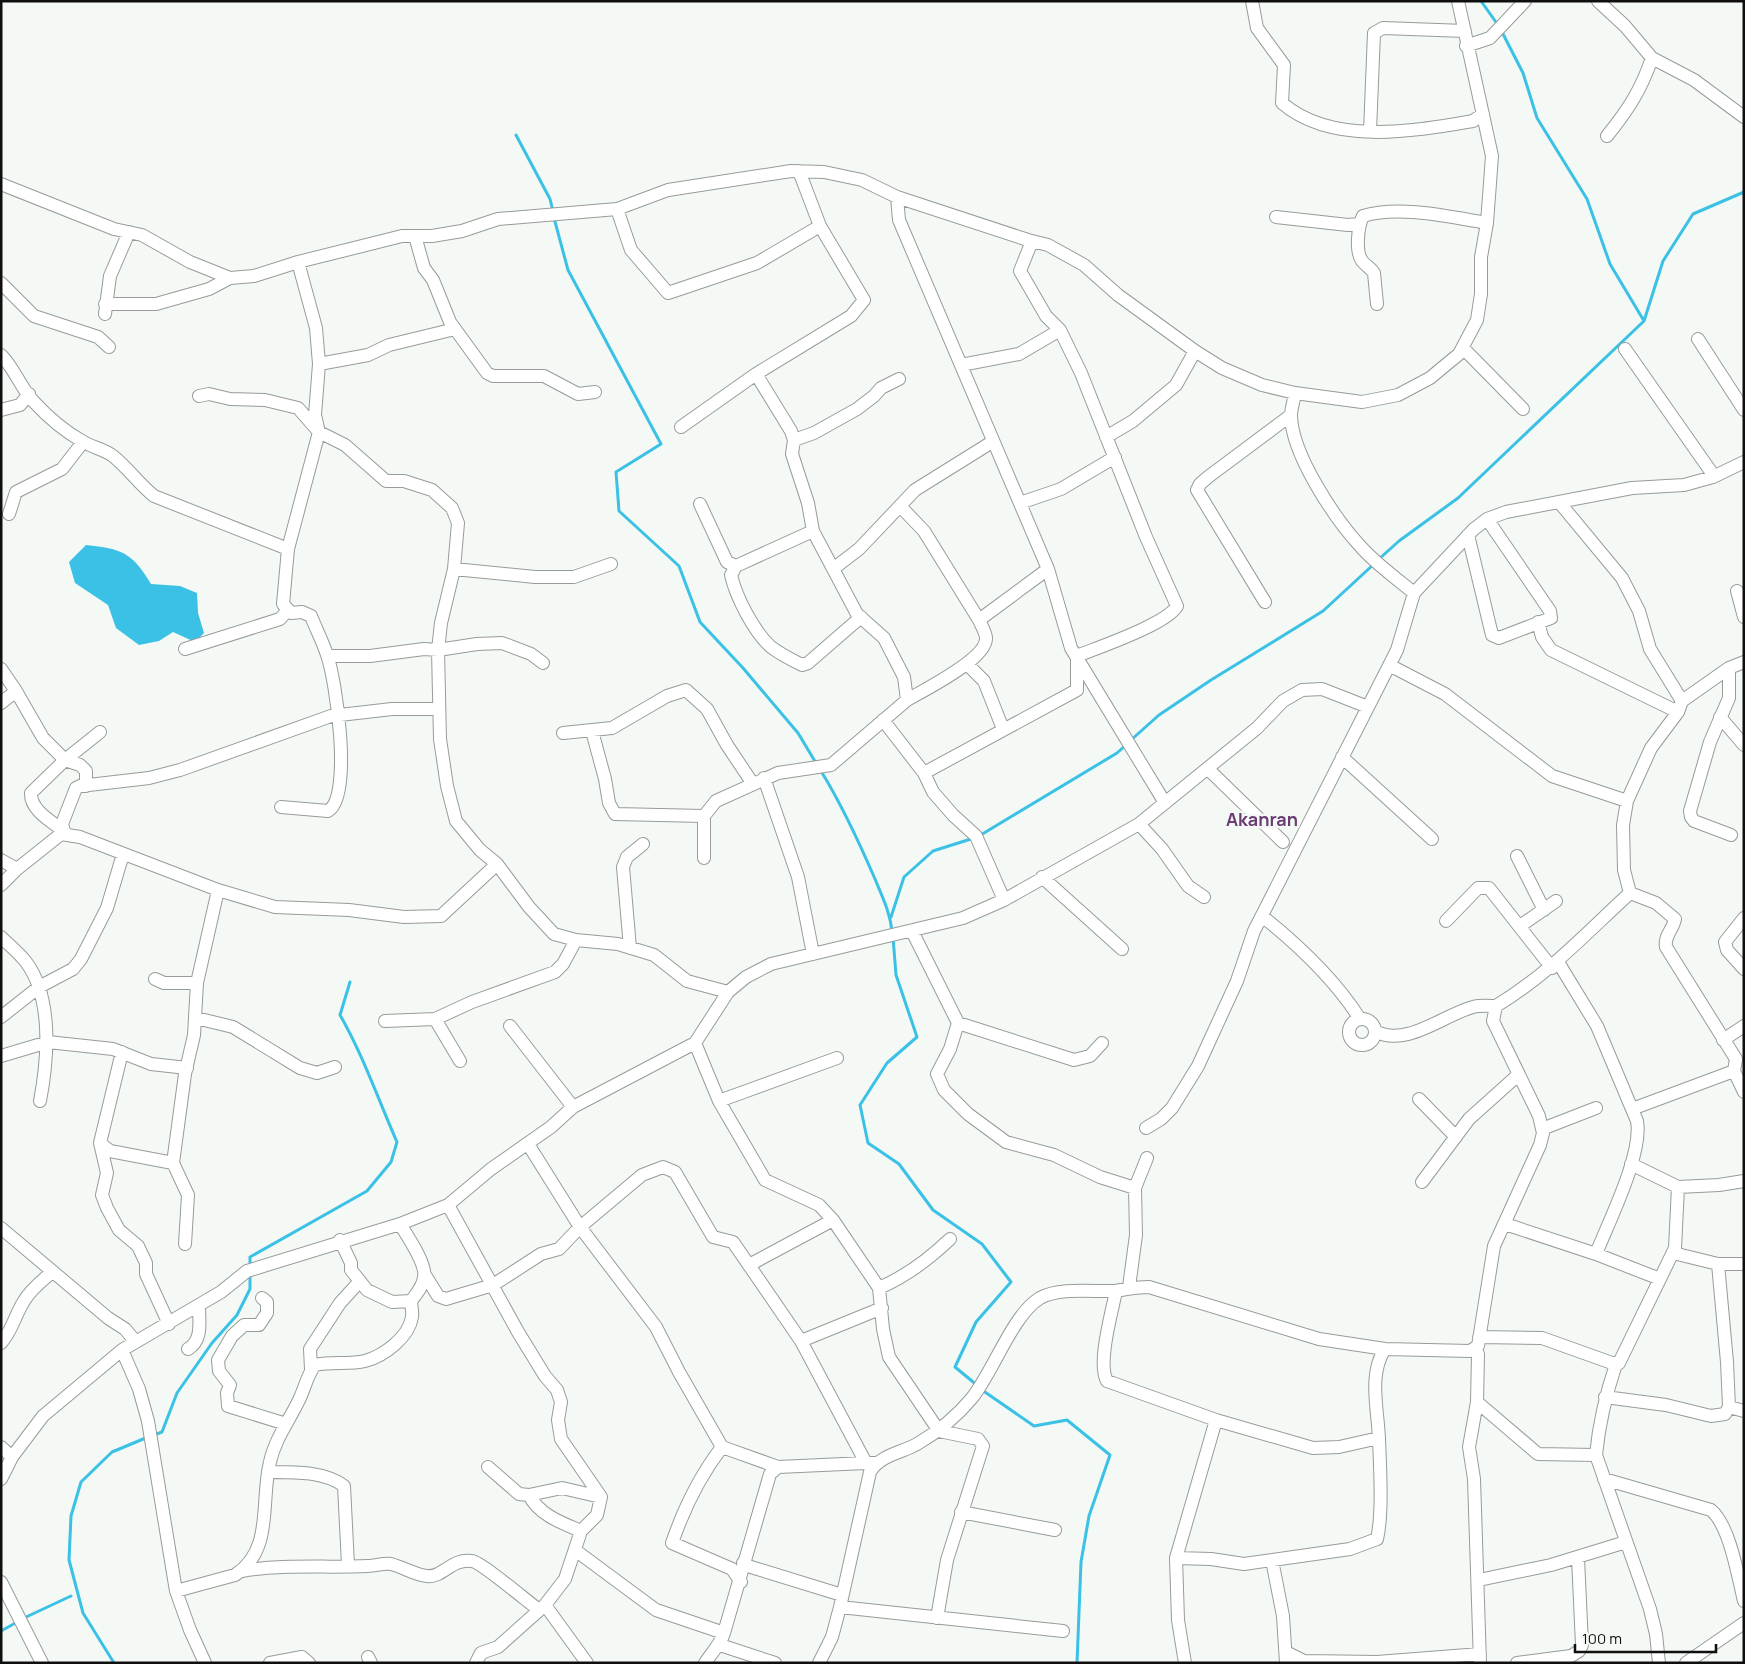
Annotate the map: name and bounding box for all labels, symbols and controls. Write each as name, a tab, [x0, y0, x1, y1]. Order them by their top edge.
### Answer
district label: Akanran	[1226, 807, 1298, 831]
scale bar	[1575, 1622, 1716, 1654]
text: 100 m	[1582, 1628, 1622, 1649]

